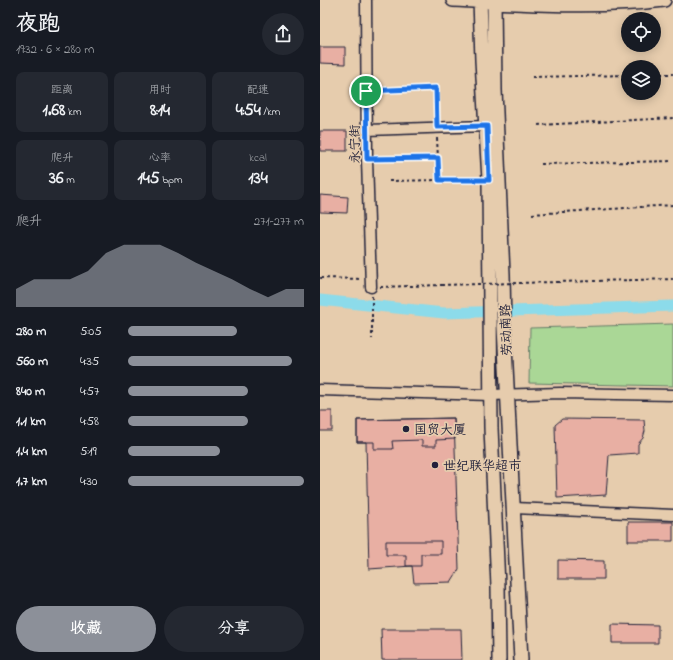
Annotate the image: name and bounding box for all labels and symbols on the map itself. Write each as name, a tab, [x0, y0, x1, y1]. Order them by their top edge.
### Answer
pin	[349, 74, 383, 108]
street label: 永宁街	[346, 124, 365, 164]
street label: 劳动南路	[496, 304, 517, 356]
place label: 国贸大厦	[414, 421, 466, 440]
marker: 国贸大厦	[401, 424, 411, 434]
place label: 世纪联华超市	[443, 457, 521, 476]
marker: 世纪联华超市	[430, 460, 440, 470]

